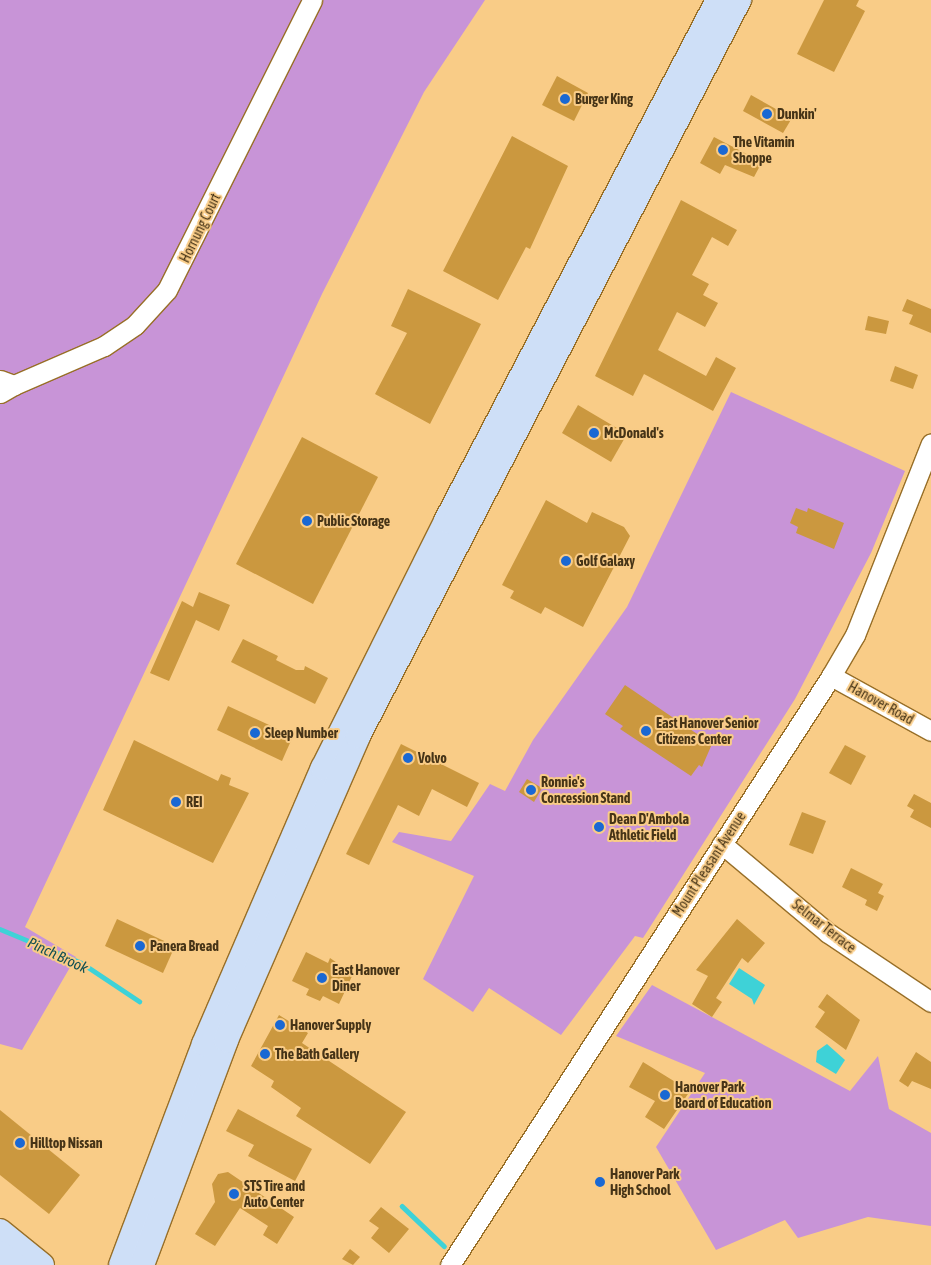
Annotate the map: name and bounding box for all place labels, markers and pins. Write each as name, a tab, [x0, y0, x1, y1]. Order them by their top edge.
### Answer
place label: Burger King	[575, 91, 633, 107]
marker: Burger King	[559, 93, 571, 105]
place label: Dunkin'	[777, 106, 817, 122]
marker: Dunkin'	[761, 108, 773, 120]
place label: The Vitamin Shoppe	[733, 134, 795, 166]
marker: The Vitamin Shoppe	[717, 144, 729, 156]
place label: McDonald's	[604, 425, 664, 441]
marker: McDonald's	[588, 427, 600, 439]
place label: Public Storage	[317, 513, 390, 529]
marker: Public Storage	[301, 515, 313, 527]
place label: Golf Galaxy	[576, 553, 635, 569]
marker: Golf Galaxy	[560, 555, 572, 567]
place label: East Hanover Senior Citizens Center	[656, 715, 758, 748]
place label: Sleep Number	[265, 725, 338, 741]
marker: East Hanover Senior Citizens Center	[640, 725, 652, 737]
marker: Sleep Number	[249, 727, 261, 739]
place label: Volvo	[418, 750, 447, 766]
marker: Volvo	[402, 752, 414, 764]
place label: Ronnie's Concession Stand	[541, 774, 630, 806]
marker: Ronnie's Concession Stand	[525, 784, 537, 796]
place label: REI	[186, 794, 203, 810]
marker: REI	[170, 796, 182, 808]
place label: Dean D'Ambola Athletic Field	[609, 811, 689, 844]
marker: Dean D'Ambola Athletic Field	[593, 821, 605, 833]
place label: Panera Bread	[150, 938, 219, 954]
marker: Panera Bread	[134, 940, 146, 952]
place label: East Hanover Diner	[332, 962, 399, 994]
marker: East Hanover Diner	[316, 972, 328, 984]
place label: Hanover Supply	[290, 1017, 371, 1033]
marker: Hanover Supply	[274, 1019, 286, 1031]
place label: The Bath Gallery	[275, 1046, 359, 1062]
marker: The Bath Gallery	[259, 1048, 271, 1060]
place label: Hanover Park Board of Education	[675, 1079, 771, 1112]
marker: Hanover Park Board of Education	[659, 1089, 671, 1101]
place label: Hilltop Nissan	[30, 1135, 102, 1151]
marker: Hilltop Nissan	[14, 1137, 26, 1149]
place label: Hanover Park High School	[610, 1166, 679, 1198]
marker: Hanover Park High School	[594, 1176, 606, 1188]
place label: STS Tire and Auto Center	[244, 1178, 305, 1210]
marker: STS Tire and Auto Center	[228, 1188, 240, 1200]

